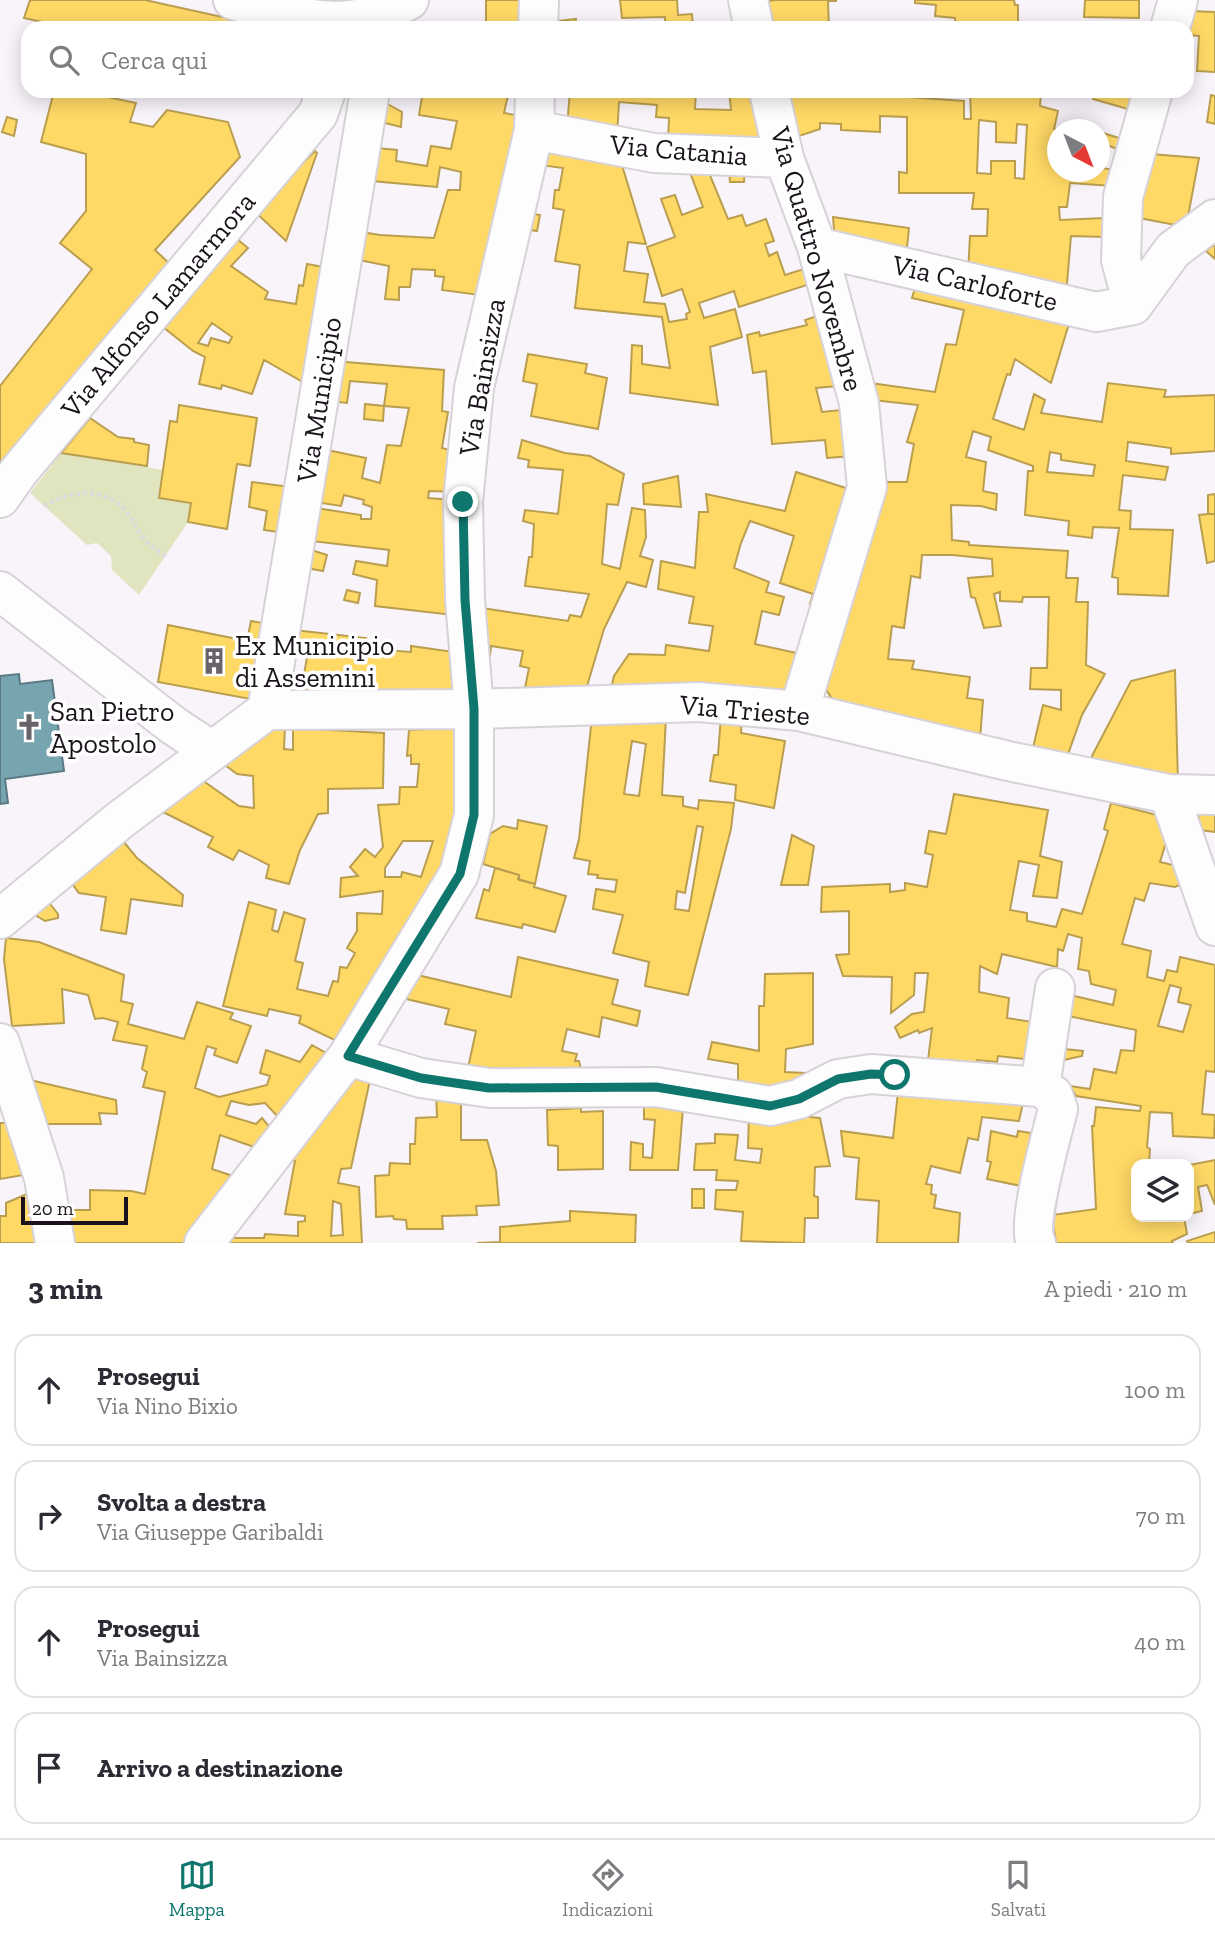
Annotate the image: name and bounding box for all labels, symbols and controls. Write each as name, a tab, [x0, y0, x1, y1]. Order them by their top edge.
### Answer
search box	[21, 21, 1194, 98]
icon: search	[45, 41, 83, 79]
text: Cerca qui	[101, 44, 207, 76]
north arrow	[1047, 119, 1110, 182]
street label: Via Quattro Novembre	[763, 122, 871, 395]
street label: Via Catania	[608, 127, 750, 173]
street label: Via Alfonso Lamarmora	[53, 185, 262, 425]
street label: Via Carloforte	[888, 248, 1061, 318]
street label: Via Bainsizza	[452, 295, 512, 459]
street label: Via Municipio	[289, 315, 348, 486]
route end	[447, 486, 478, 517]
place label: Ex Municipio di Assemini	[235, 629, 394, 694]
building icon: Ex Municipio di Assemini	[199, 646, 229, 676]
street label: Via Trieste	[678, 688, 811, 732]
place label: San Pietro Apostolo	[50, 695, 174, 760]
church icon: San Pietro Apostolo	[14, 712, 44, 742]
route start	[879, 1059, 910, 1090]
map controls	[1131, 1159, 1194, 1222]
button: layers	[1131, 1159, 1194, 1222]
scale bar	[21, 1194, 128, 1226]
text: 20 m	[32, 1197, 73, 1220]
text: 3 min	[28, 1271, 103, 1307]
text: A piedi · 210 m	[1044, 1275, 1187, 1303]
text: Prosegui	[97, 1360, 200, 1392]
icon: ahead	[30, 1371, 68, 1409]
text: 100 m	[1125, 1376, 1185, 1404]
text: Via Nino Bixio	[97, 1392, 238, 1420]
text: Svolta a destra	[97, 1486, 266, 1518]
icon: right	[30, 1497, 68, 1535]
text: 70 m	[1136, 1502, 1185, 1530]
text: Via Giuseppe Garibaldi	[97, 1518, 323, 1546]
text: Prosegui	[97, 1612, 200, 1644]
icon: ahead	[30, 1623, 68, 1661]
text: 40 m	[1134, 1628, 1185, 1656]
text: Via Bainsizza	[97, 1644, 228, 1672]
icon: arrive	[30, 1749, 68, 1787]
text: Arrivo a destinazione	[97, 1752, 343, 1784]
tab: Mappa	[169, 1856, 225, 1921]
tab: Indicazioni	[562, 1856, 653, 1921]
tab: Salvati	[991, 1856, 1046, 1921]

